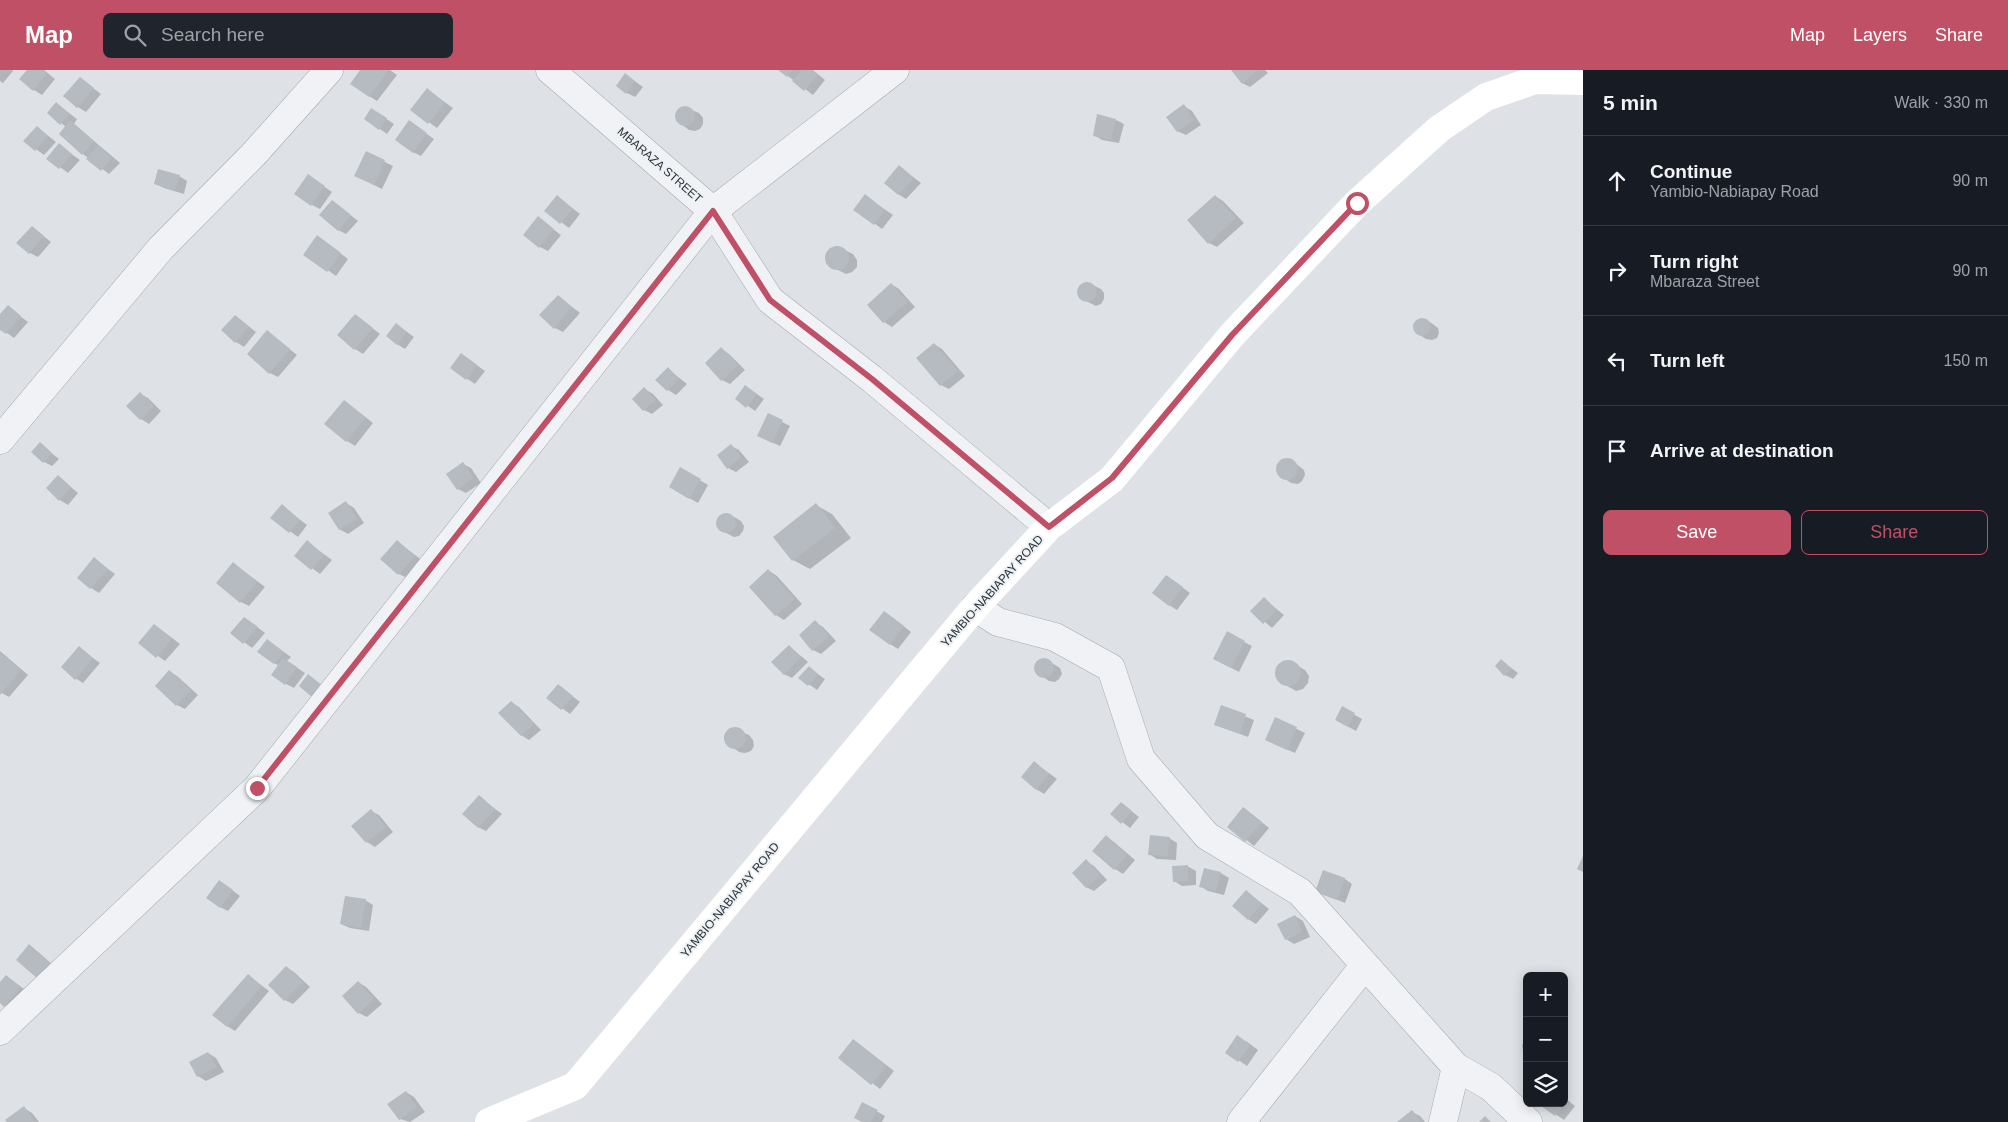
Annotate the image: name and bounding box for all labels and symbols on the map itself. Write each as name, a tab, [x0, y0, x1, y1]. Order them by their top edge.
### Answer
street label: MBARAZA STREET	[615, 124, 706, 206]
route start	[1346, 192, 1369, 215]
street label: YAMBIO-NABIAPAY ROAD	[938, 532, 1046, 650]
route end	[246, 777, 269, 800]
street label: YAMBIO-NABIAPAY ROAD	[678, 839, 782, 960]

